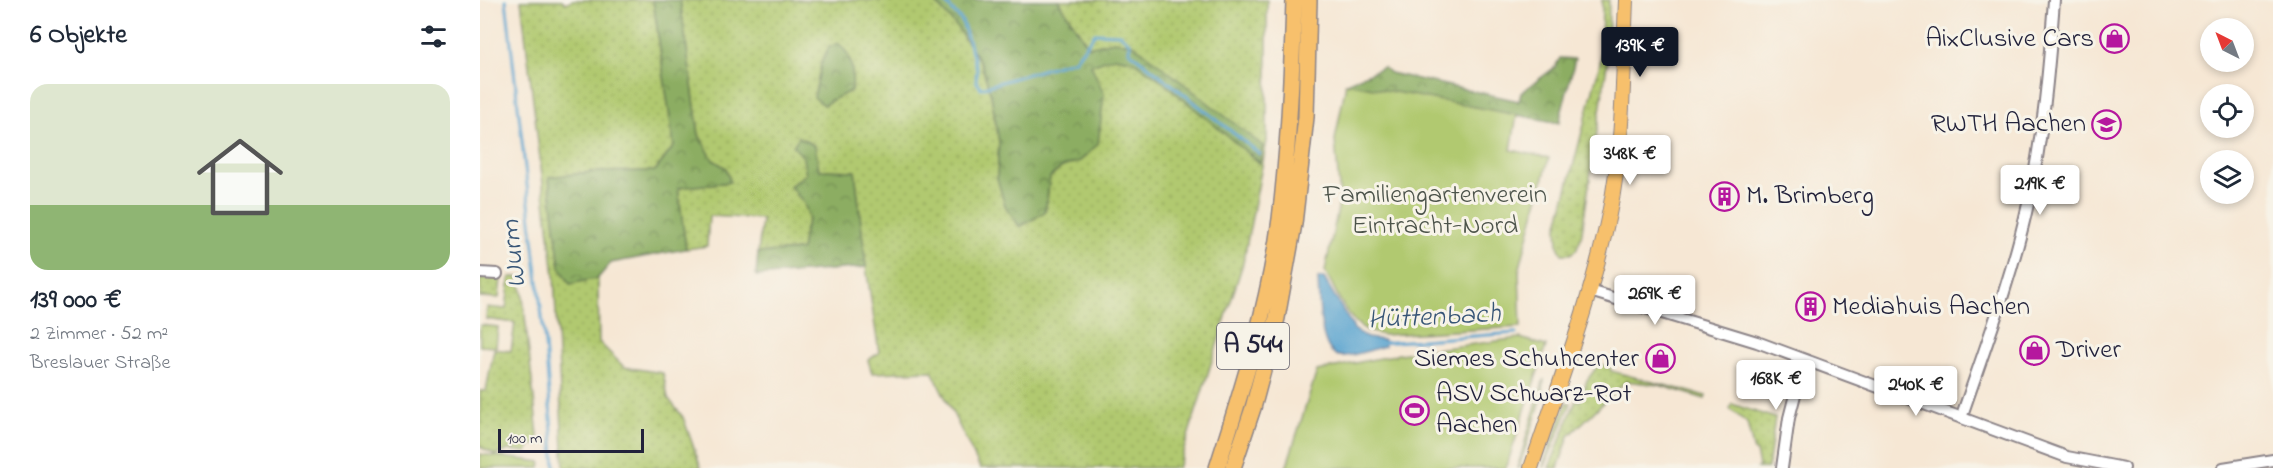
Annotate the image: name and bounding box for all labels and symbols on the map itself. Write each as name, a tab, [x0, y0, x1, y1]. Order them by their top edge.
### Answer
north arrow	[2200, 18, 2254, 72]
place label: AixClusive Cars	[1925, 20, 2094, 59]
shop icon: AixClusive Cars	[2099, 23, 2131, 55]
pin: 139K €	[1591, 27, 1689, 78]
place label: RWTH Aachen	[1931, 105, 2086, 144]
school or university icon: RWTH Aachen	[2091, 108, 2123, 140]
pin: 348K €	[1581, 135, 1679, 186]
pin: 219K €	[1991, 165, 2089, 216]
park label: Familiengartenverein Eintracht-Nord	[1322, 176, 1547, 246]
place label: M. Brimberg	[1746, 177, 1874, 216]
building icon: M. Brimberg	[1709, 180, 1741, 212]
water label: Wurm	[491, 218, 539, 290]
pin: 269K €	[1606, 275, 1704, 326]
place label: Mediahuis Aachen	[1832, 288, 2030, 327]
building icon: Mediahuis Aachen	[1795, 291, 1827, 323]
water label: Hüttenbach	[1367, 294, 1502, 342]
road number: A 544	[1217, 323, 1289, 369]
place label: Driver	[2055, 331, 2121, 370]
shop icon: Driver	[2019, 334, 2051, 366]
place label: Siemes Schuhcenter	[1414, 340, 1640, 379]
shop icon: Siemes Schuhcenter	[1644, 343, 1676, 375]
pin: 168K €	[1727, 360, 1825, 411]
pin: 240K €	[1867, 366, 1965, 417]
place label: ASV Schwarz-Rot Aachen	[1436, 375, 1632, 445]
sports icon: ASV Schwarz-Rot Aachen	[1399, 394, 1431, 426]
scale bar	[498, 426, 644, 454]

